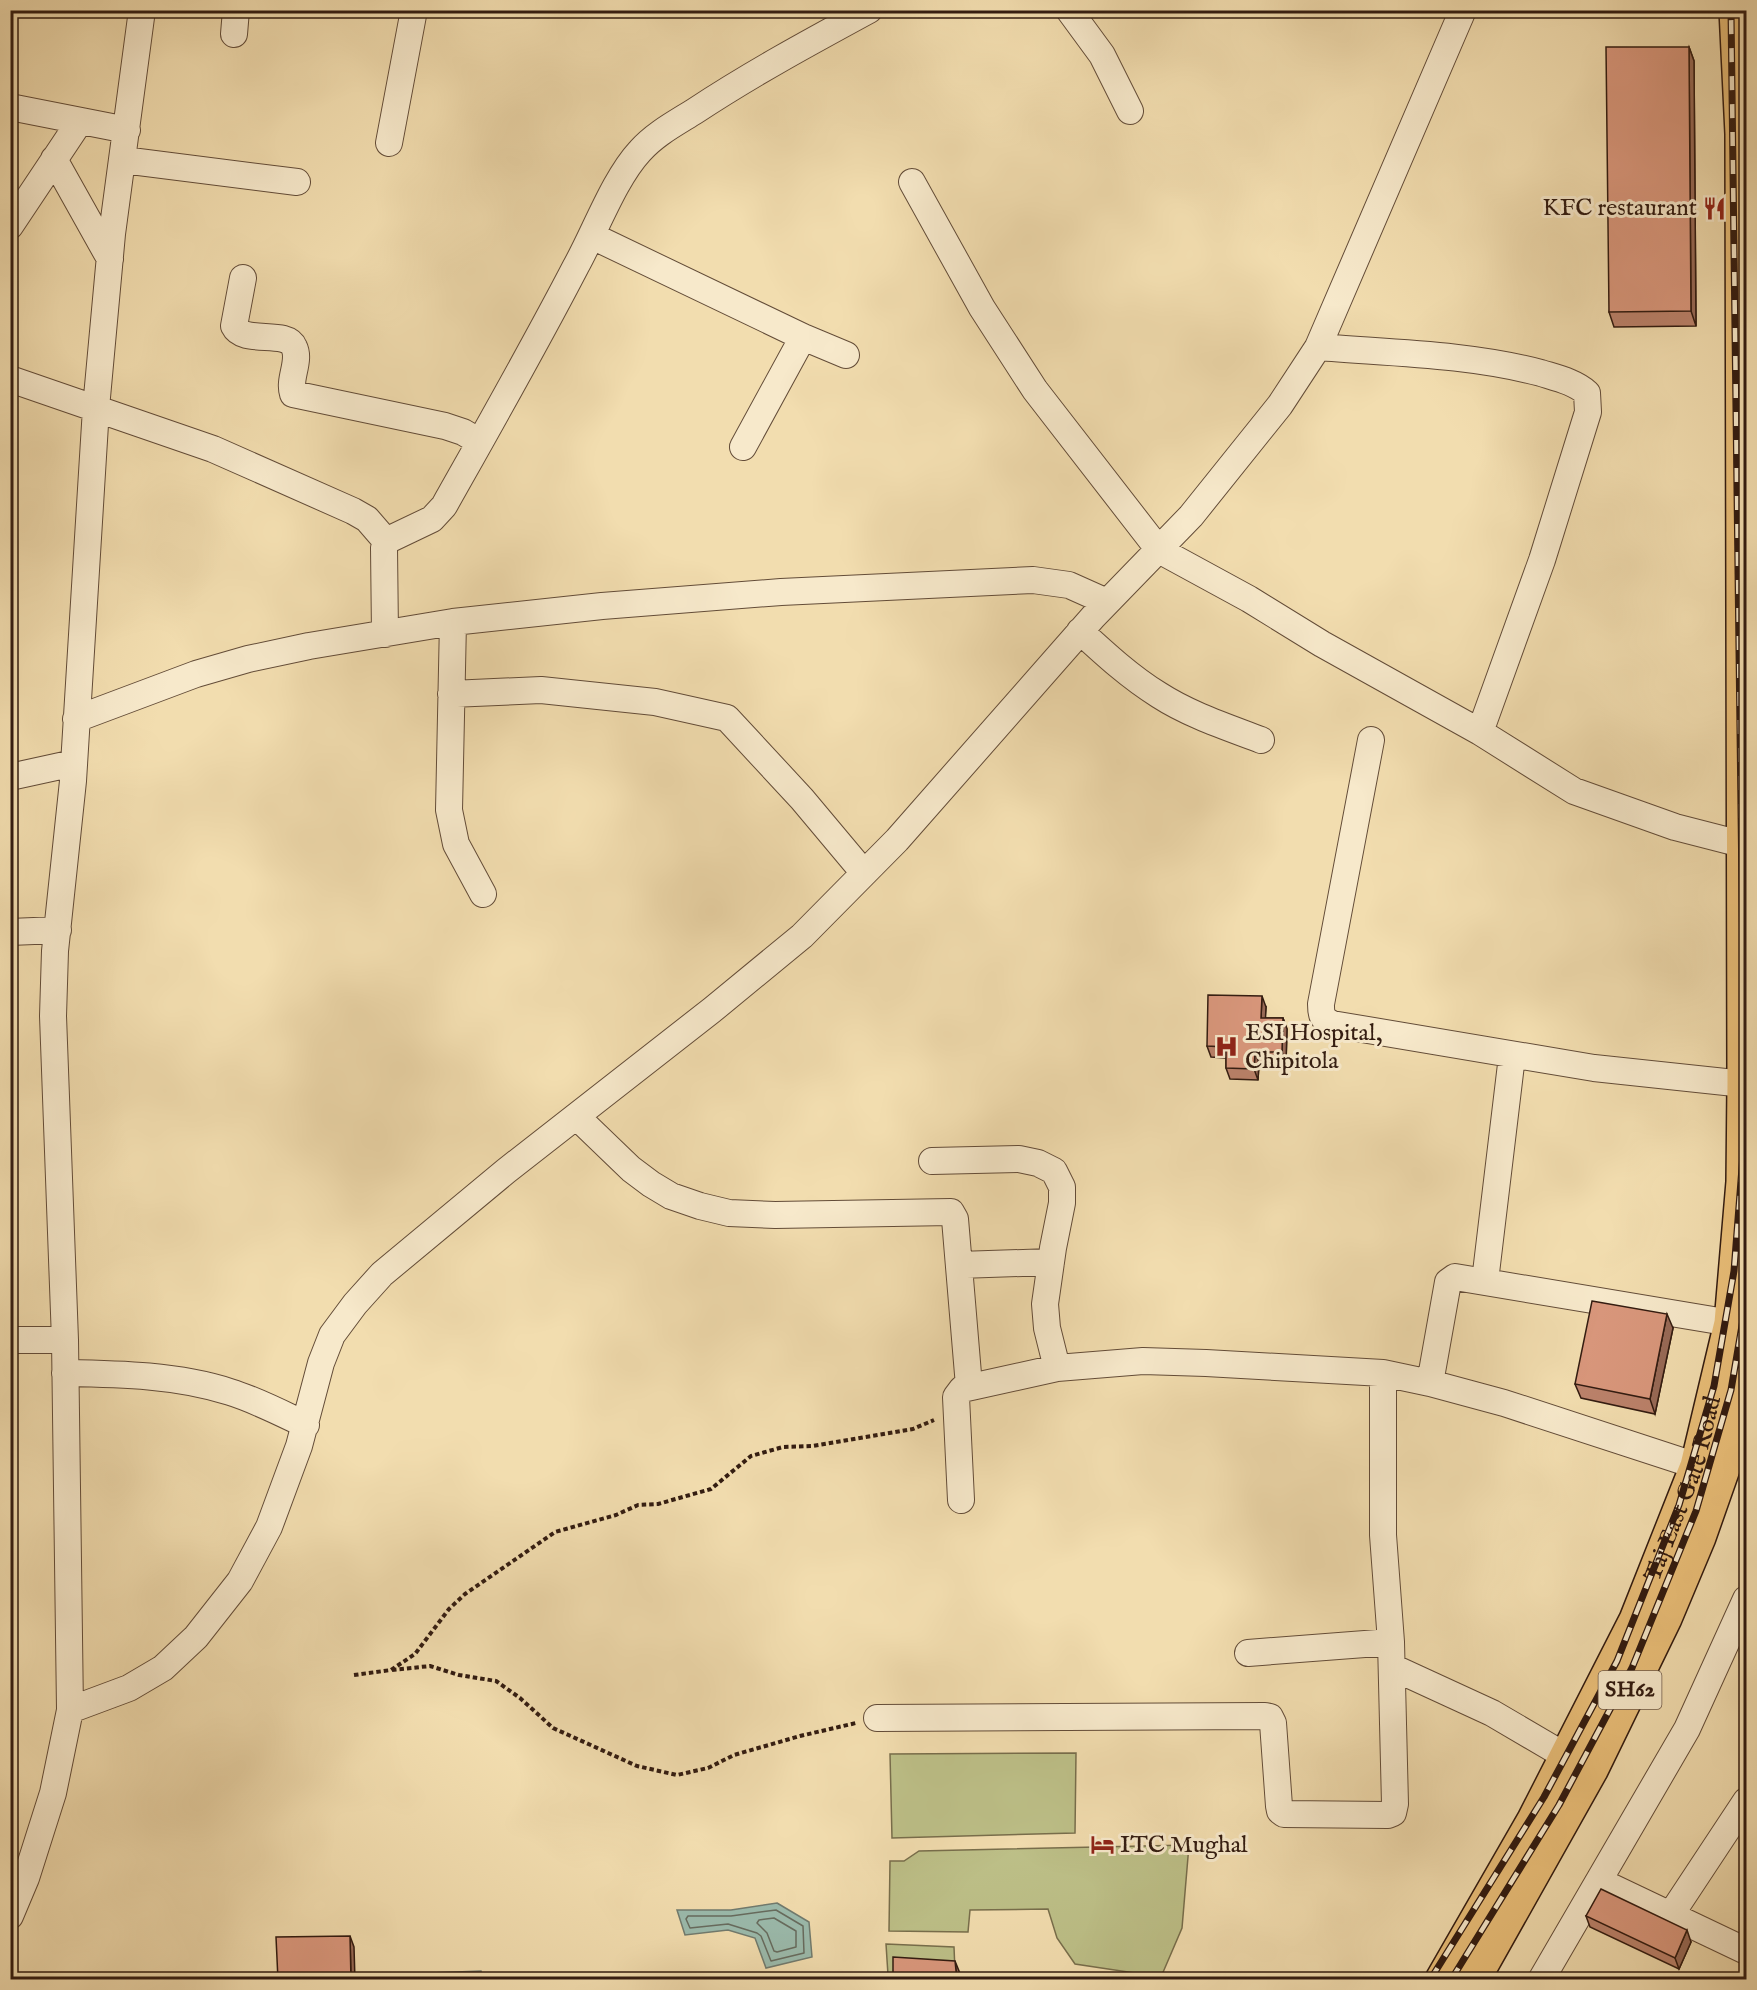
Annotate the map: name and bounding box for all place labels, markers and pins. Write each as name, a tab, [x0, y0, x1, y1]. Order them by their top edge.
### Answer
place label: KFC restaurant	[1543, 193, 1697, 224]
restaurant icon: KFC restaurant	[1702, 195, 1728, 221]
place label: ESI Hospital, Chipitola	[1245, 1018, 1382, 1077]
hospital icon: ESI Hospital, Chipitola	[1214, 1034, 1240, 1060]
place label: ITC Mughal	[1120, 1830, 1248, 1861]
hotel icon: ITC Mughal	[1089, 1832, 1115, 1858]

